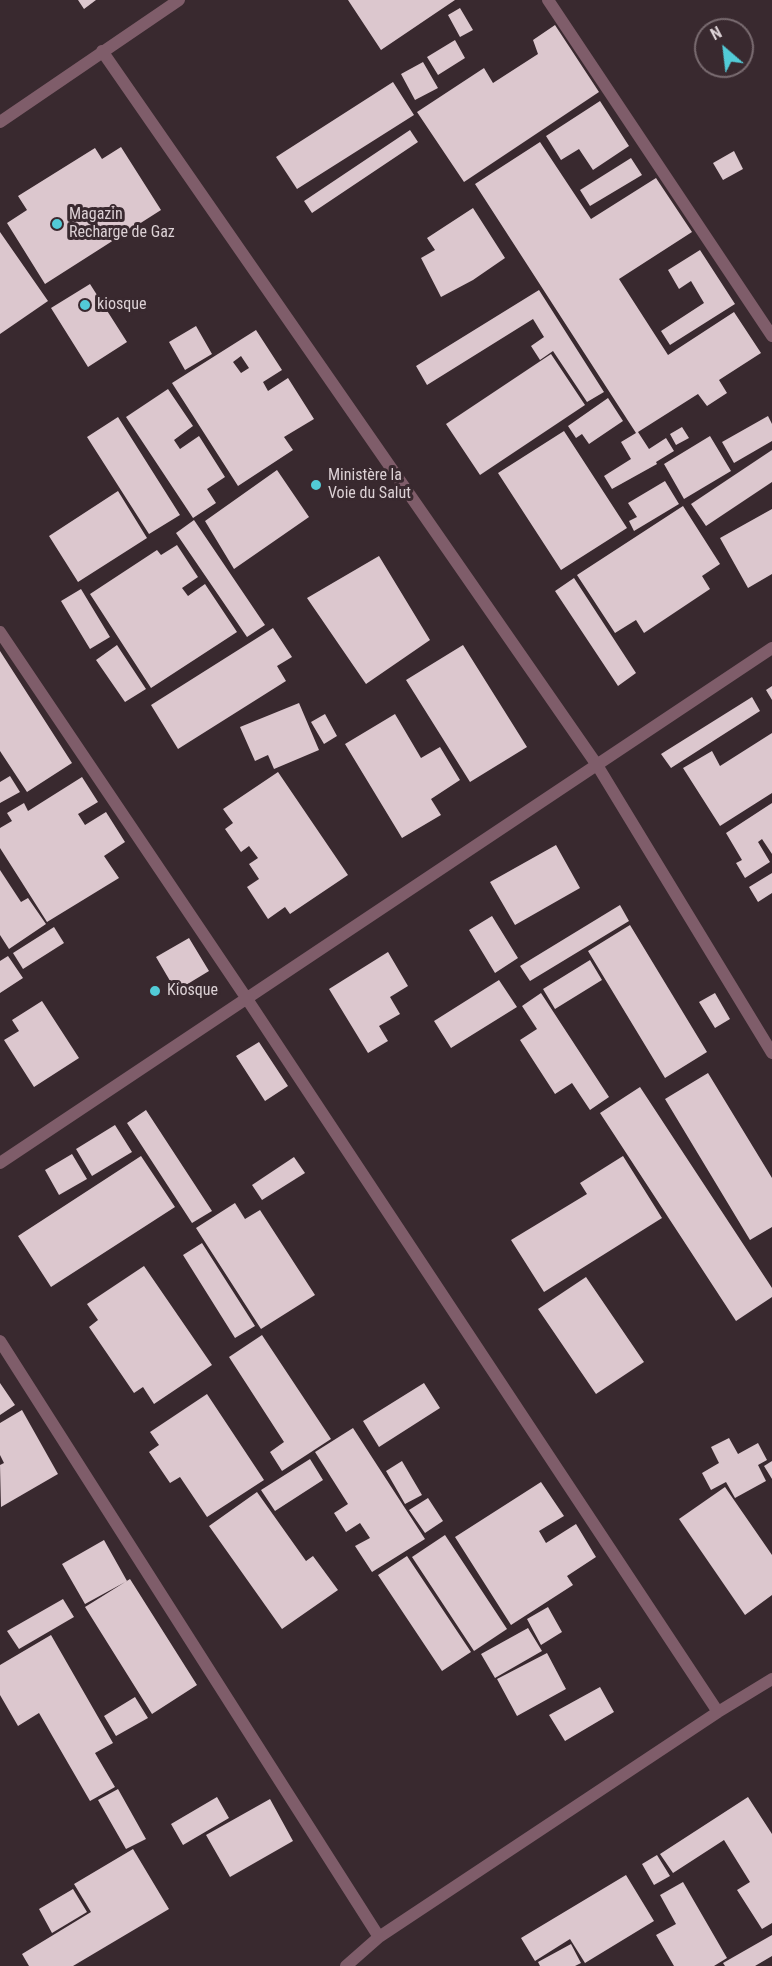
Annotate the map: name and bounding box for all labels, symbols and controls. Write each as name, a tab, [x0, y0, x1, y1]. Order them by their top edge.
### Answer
north arrow	[694, 18, 754, 78]
text: N	[707, 23, 725, 44]
place label: Magazin Recharge de Gaz	[69, 205, 175, 243]
marker: Magazin Recharge de Gaz	[50, 217, 64, 231]
place label: kiosque	[97, 295, 146, 315]
marker: kiosque	[78, 298, 92, 312]
place label: Ministère la Voie du Salut	[328, 466, 411, 504]
marker: Ministère la Voie du Salut	[309, 478, 323, 492]
place label: Kiosque	[167, 981, 218, 1001]
marker: Kiosque	[148, 984, 162, 998]

